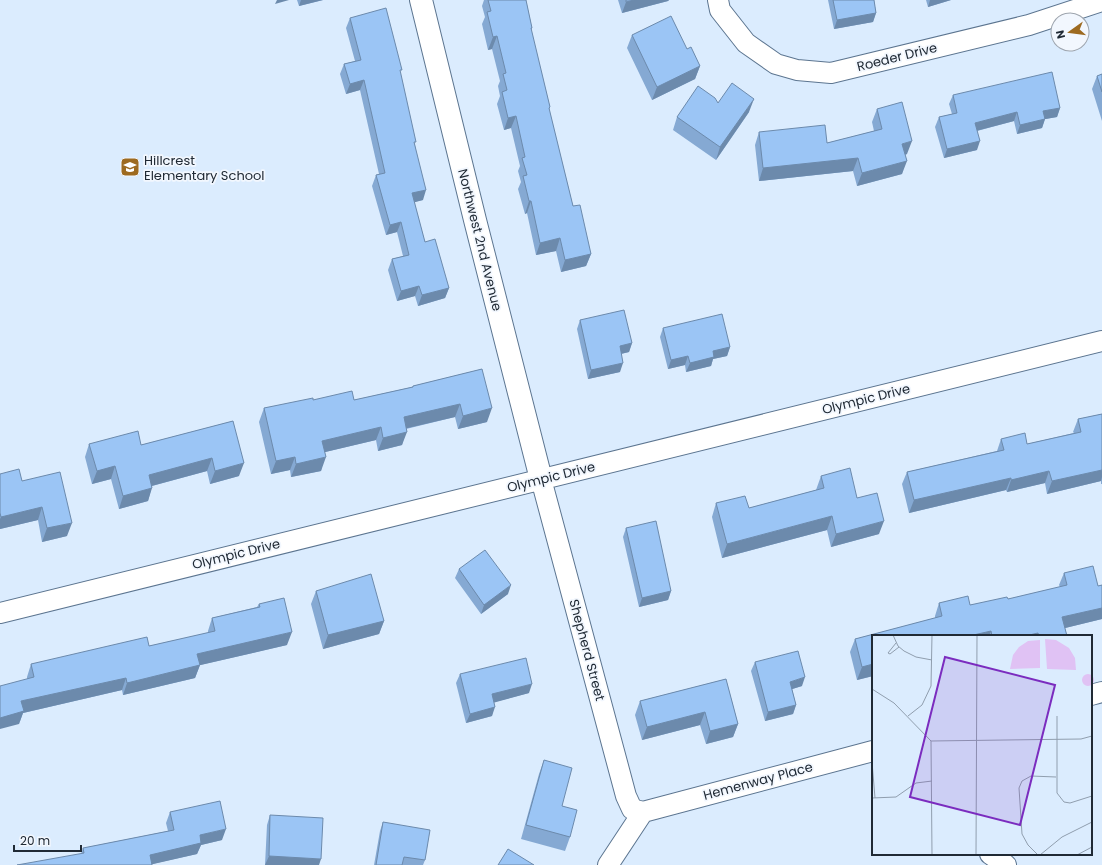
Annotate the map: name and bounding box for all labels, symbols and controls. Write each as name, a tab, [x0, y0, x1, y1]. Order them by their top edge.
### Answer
north arrow	[1050, 12, 1090, 52]
text: N	[1052, 28, 1069, 40]
street label: Roeder Drive	[855, 38, 939, 76]
place label: Hillcrest Elementary School	[144, 151, 265, 185]
school or university icon: Hillcrest Elementary School	[119, 156, 141, 178]
street label: Northwest 2nd Avenue	[453, 167, 507, 313]
street label: Olympic Drive	[820, 379, 912, 419]
street label: Olympic Drive	[505, 457, 597, 497]
street label: Olympic Drive	[190, 534, 282, 574]
street label: Shepherd Street	[564, 597, 610, 703]
inset map	[872, 635, 1092, 855]
street label: Hemenway Place	[701, 757, 815, 805]
scale bar	[14, 827, 81, 853]
text: 20 m	[20, 832, 50, 849]

